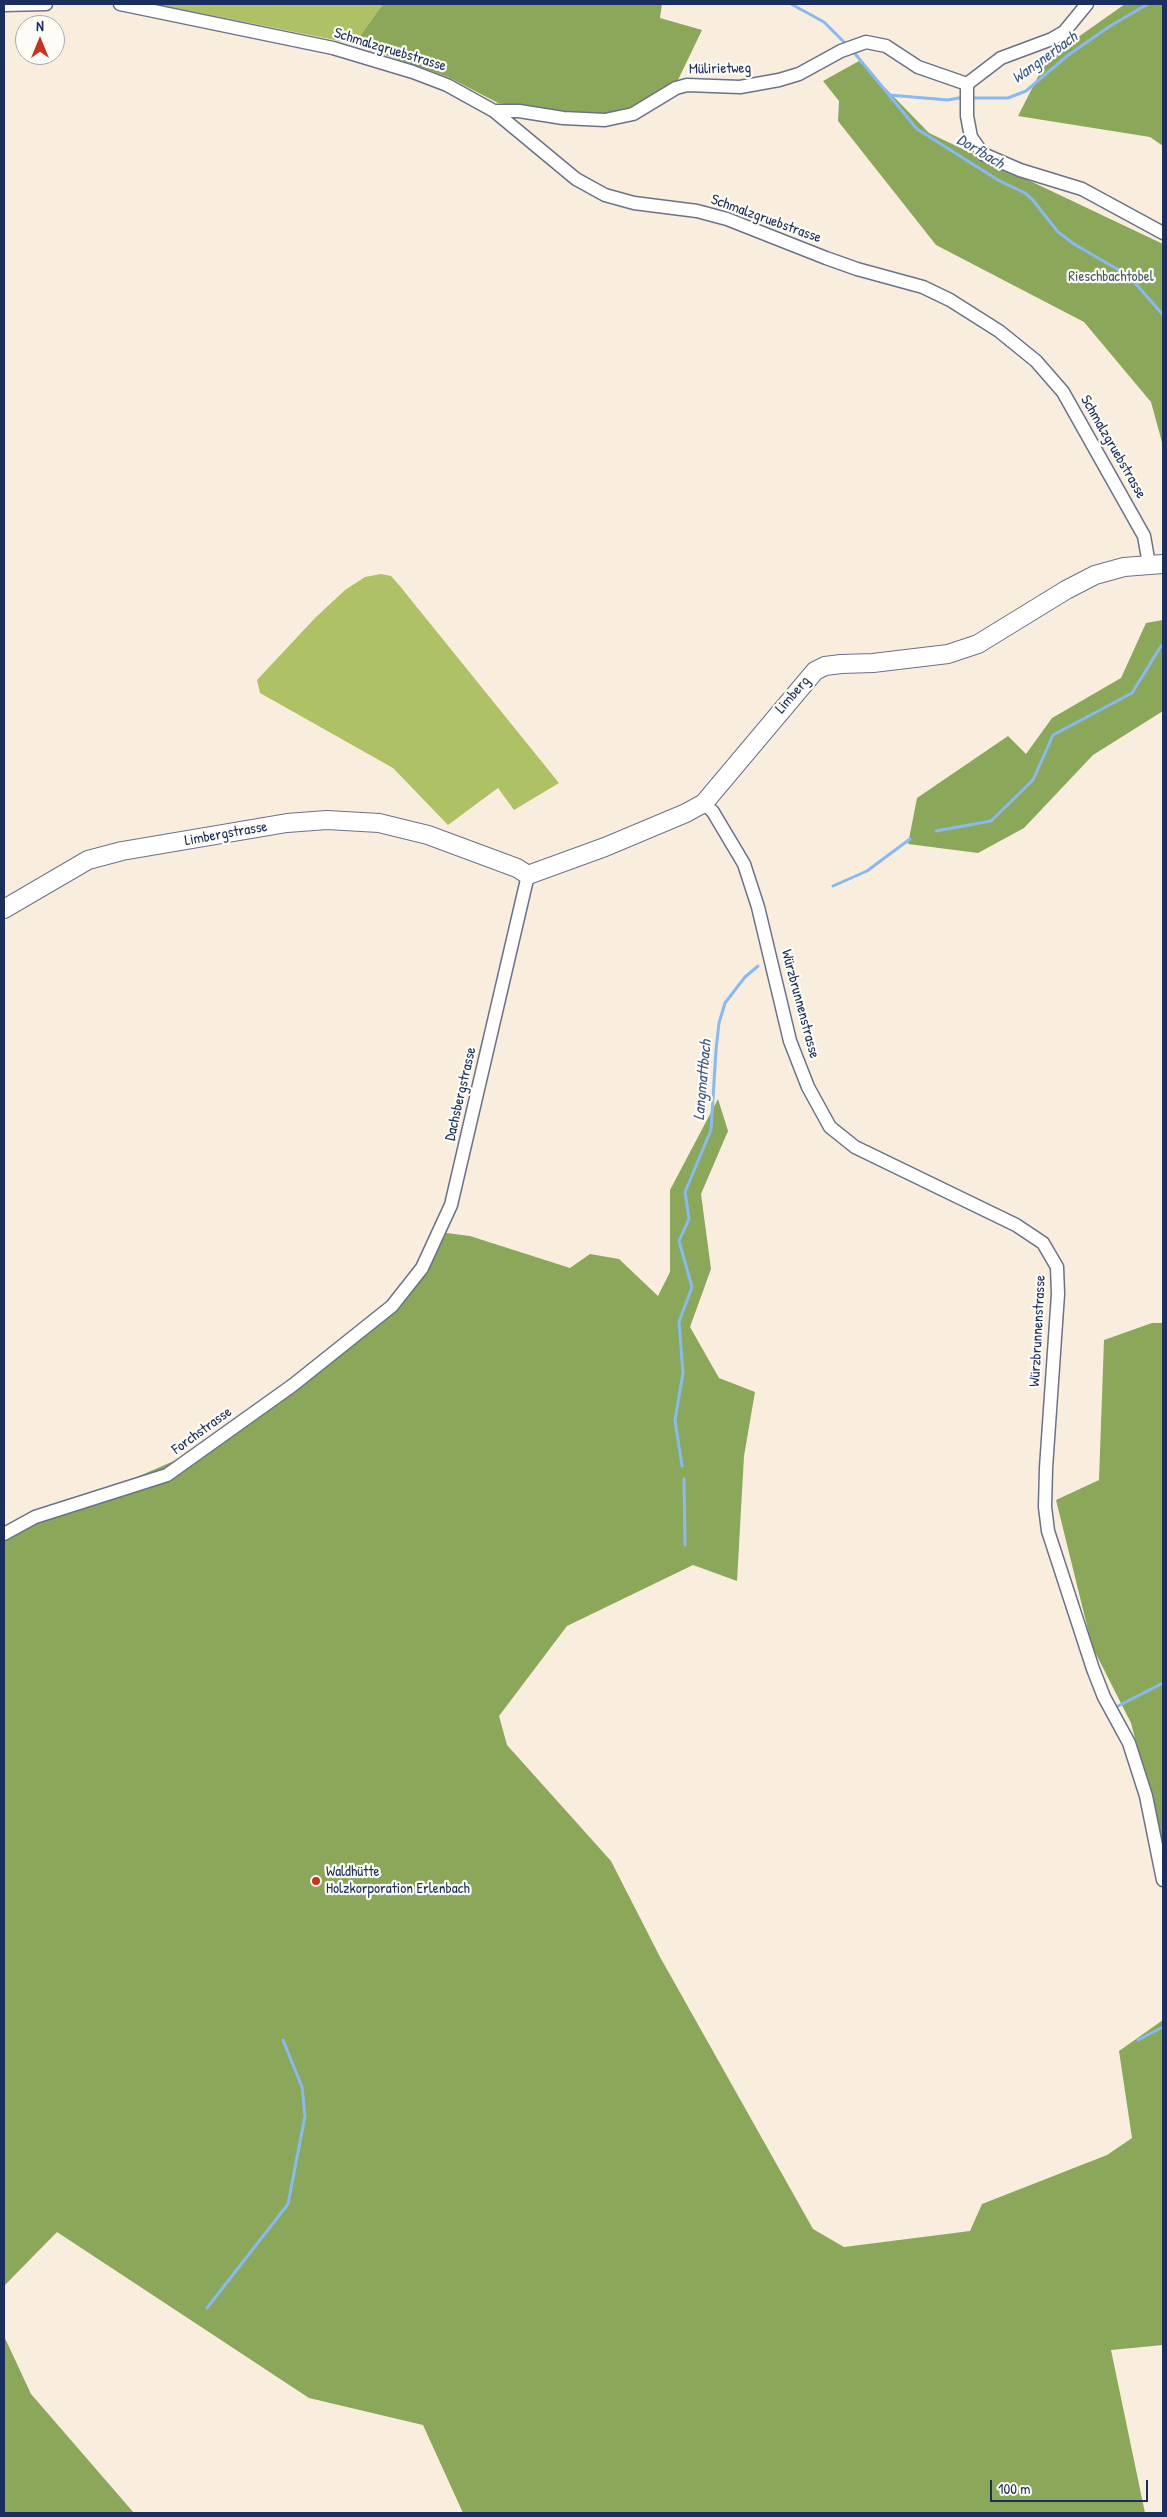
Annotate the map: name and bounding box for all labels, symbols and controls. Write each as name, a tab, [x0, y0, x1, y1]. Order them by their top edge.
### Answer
north arrow	[15, 15, 65, 65]
text: N	[36, 16, 44, 35]
street label: Schmalzgruebstrasse	[332, 24, 448, 76]
water label: Wangnerbach	[1009, 28, 1081, 88]
street label: Mülirietweg	[689, 59, 751, 79]
water label: Dorfbach	[953, 130, 1007, 174]
street label: Schmalzgruebstrasse	[708, 191, 824, 247]
park label: Rieschbachtobel	[1068, 268, 1154, 286]
street label: Schmalzgruebstrasse	[1076, 392, 1150, 502]
street label: Limberg	[772, 673, 814, 717]
street label: Limbergstrasse	[183, 818, 269, 850]
street label: Würzbrunnenstrasse	[777, 948, 823, 1060]
water label: Langmattbach	[690, 1039, 716, 1121]
street label: Dachsbergstrasse	[441, 1045, 481, 1143]
street label: Würzbrunnenstrasse	[1026, 1275, 1050, 1387]
street label: Forchstrasse	[169, 1403, 235, 1459]
place label: Waldhütte Holzkorporation Erlenbach	[326, 1863, 470, 1898]
marker: Waldhütte Holzkorporation Erlenbach	[310, 1875, 322, 1887]
scale bar	[992, 2470, 1150, 2502]
text: 100 m	[998, 2478, 1031, 2499]

